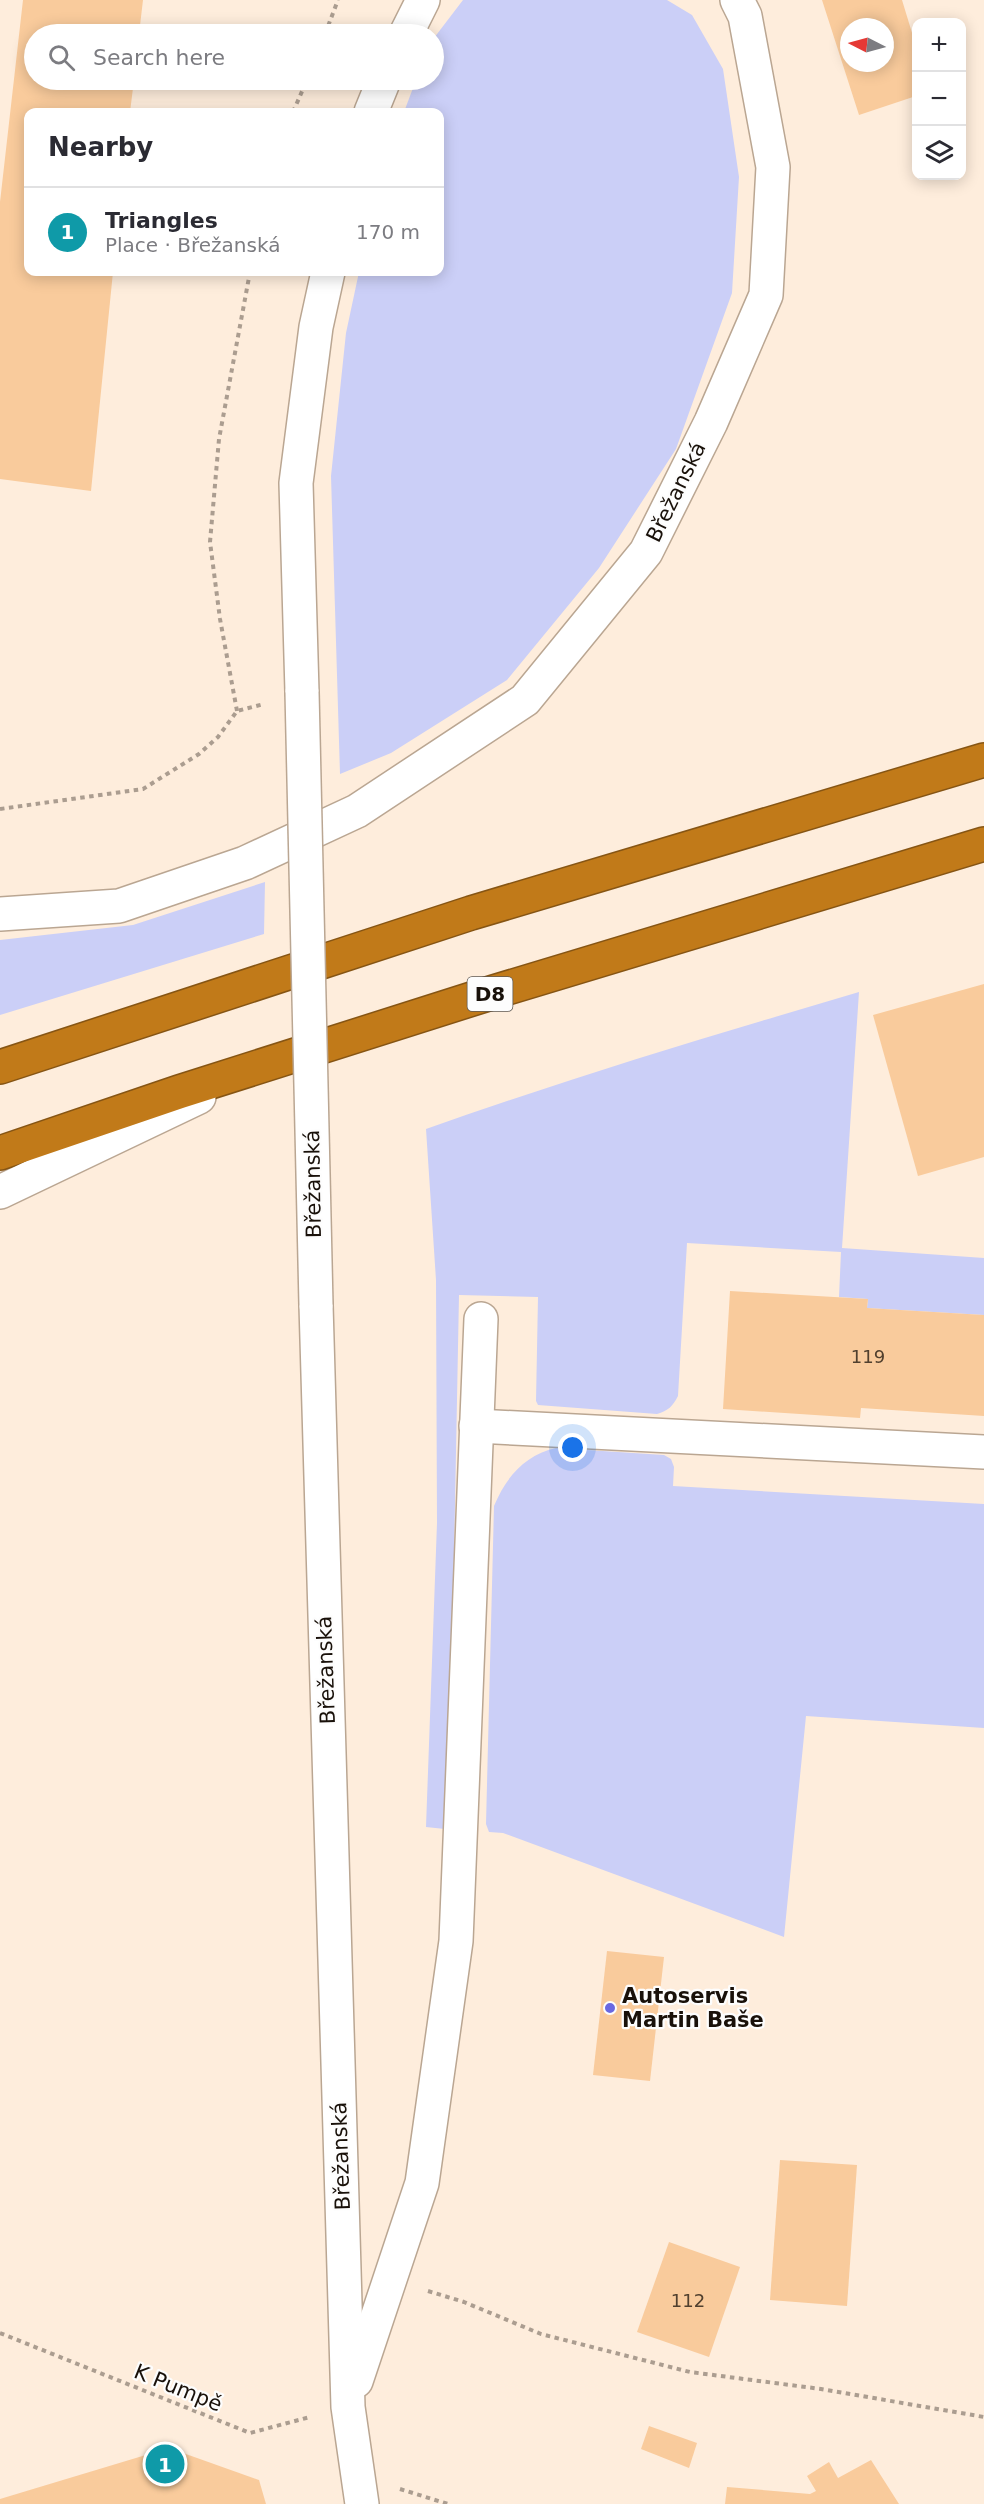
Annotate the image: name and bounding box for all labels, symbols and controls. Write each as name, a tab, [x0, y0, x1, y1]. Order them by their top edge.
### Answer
north arrow	[840, 18, 894, 72]
map controls	[912, 18, 966, 180]
button: +	[912, 18, 966, 72]
search box	[24, 24, 444, 90]
icon: search	[45, 41, 78, 74]
text: Search here	[93, 45, 225, 70]
button: −	[912, 72, 966, 126]
button: layers	[912, 126, 966, 180]
text: Nearby	[48, 132, 153, 162]
text: Triangles	[105, 208, 218, 233]
text: 1	[61, 220, 74, 244]
text: 170 m	[356, 220, 420, 244]
text: Place · Břežanská	[105, 233, 280, 257]
street label: Břežanská	[641, 438, 711, 546]
road number: D8	[468, 977, 512, 1011]
street label: Břežanská	[300, 1130, 326, 1238]
house number: 119	[851, 1346, 885, 1367]
your location	[558, 1433, 587, 1462]
street label: Břežanská	[312, 1615, 340, 1725]
place label: Autoservis Martin Baše	[622, 1984, 764, 2032]
marker: Autoservis Martin Baše	[603, 2001, 617, 2015]
street label: Břežanská	[327, 2101, 355, 2211]
house number: 112	[671, 2290, 705, 2311]
street label: K Pumpě	[130, 2359, 226, 2417]
pin: 1	[146, 2442, 184, 2486]

